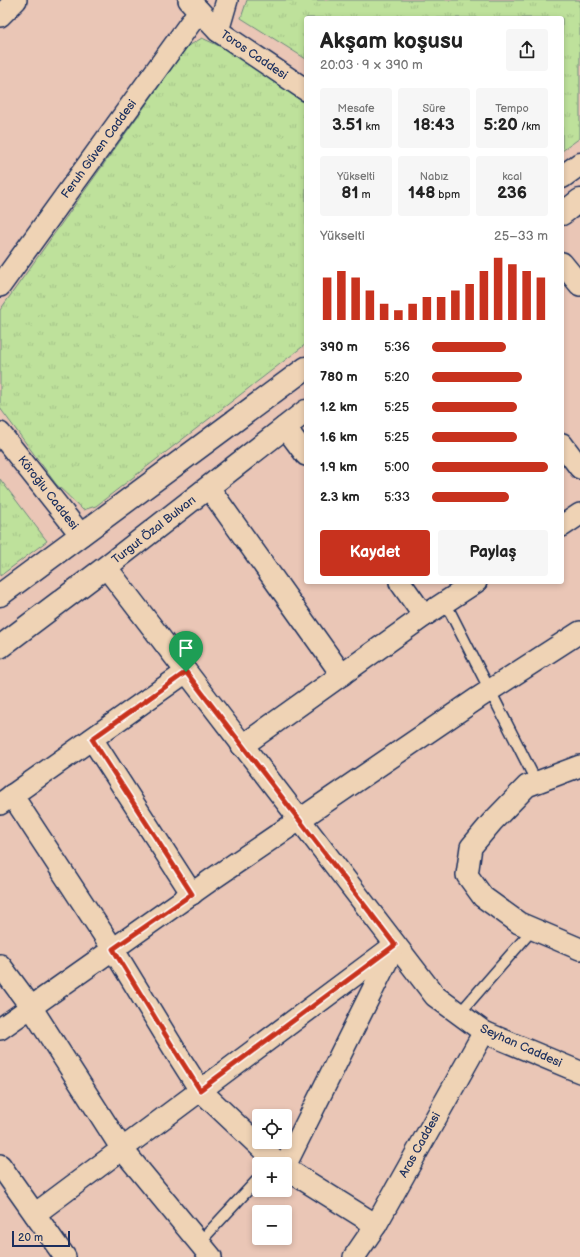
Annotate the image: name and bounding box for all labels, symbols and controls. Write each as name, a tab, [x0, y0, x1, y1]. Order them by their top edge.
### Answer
street label: Toros Caddesi	[218, 27, 291, 83]
text: Akşam koşusu	[320, 28, 463, 55]
button: share	[506, 29, 548, 71]
text: 20:03 · 9 × 390 m	[320, 57, 423, 73]
street label: Feruh Güven Caddesi	[58, 97, 140, 201]
text: Mesafe	[337, 102, 375, 115]
text: Süre	[422, 102, 446, 115]
text: Tempo	[495, 102, 529, 115]
text: 3.51	[332, 115, 363, 135]
text: 18:43	[413, 115, 455, 135]
text: 5:20	[484, 115, 518, 135]
text: km	[363, 120, 380, 133]
text: /km	[518, 120, 540, 133]
text: Yükselti	[337, 170, 375, 183]
text: Nabız	[420, 170, 448, 183]
text: kcal	[502, 170, 522, 183]
text: 81	[341, 183, 359, 203]
text: 148	[408, 183, 435, 203]
text: 236	[497, 183, 527, 203]
text: m	[359, 188, 371, 201]
text: bpm	[435, 188, 460, 201]
text: Yükselti	[320, 228, 365, 244]
text: 25–33 m	[494, 228, 548, 244]
text: 390 m	[320, 339, 358, 355]
text: 5:36	[384, 339, 410, 355]
text: 780 m	[320, 369, 358, 385]
text: 5:20	[384, 369, 409, 385]
text: 1.2 km	[320, 399, 358, 415]
text: 5:25	[384, 399, 409, 415]
text: 1.6 km	[320, 429, 358, 445]
text: 5:25	[384, 429, 409, 445]
street label: Köroğlu Caddesi	[14, 453, 82, 533]
text: 1.9 km	[320, 459, 357, 475]
text: 5:00	[384, 459, 409, 475]
text: 2.3 km	[320, 489, 360, 505]
text: 5:33	[384, 489, 410, 505]
street label: Turgut Özal Bulvarı	[108, 492, 199, 567]
button: Kaydet	[320, 530, 430, 576]
button: Paylaş	[438, 530, 548, 576]
pin	[169, 631, 203, 672]
icon: arrive	[175, 637, 197, 659]
street label: Seyhan Caddesi	[478, 1021, 564, 1071]
map controls	[252, 1109, 292, 1245]
button: locate	[252, 1109, 292, 1149]
street label: Aras Caddesi	[396, 1110, 444, 1180]
button: +	[252, 1157, 292, 1197]
button: −	[252, 1205, 292, 1245]
scale bar	[12, 1229, 70, 1248]
text: 20 m	[18, 1231, 43, 1244]

